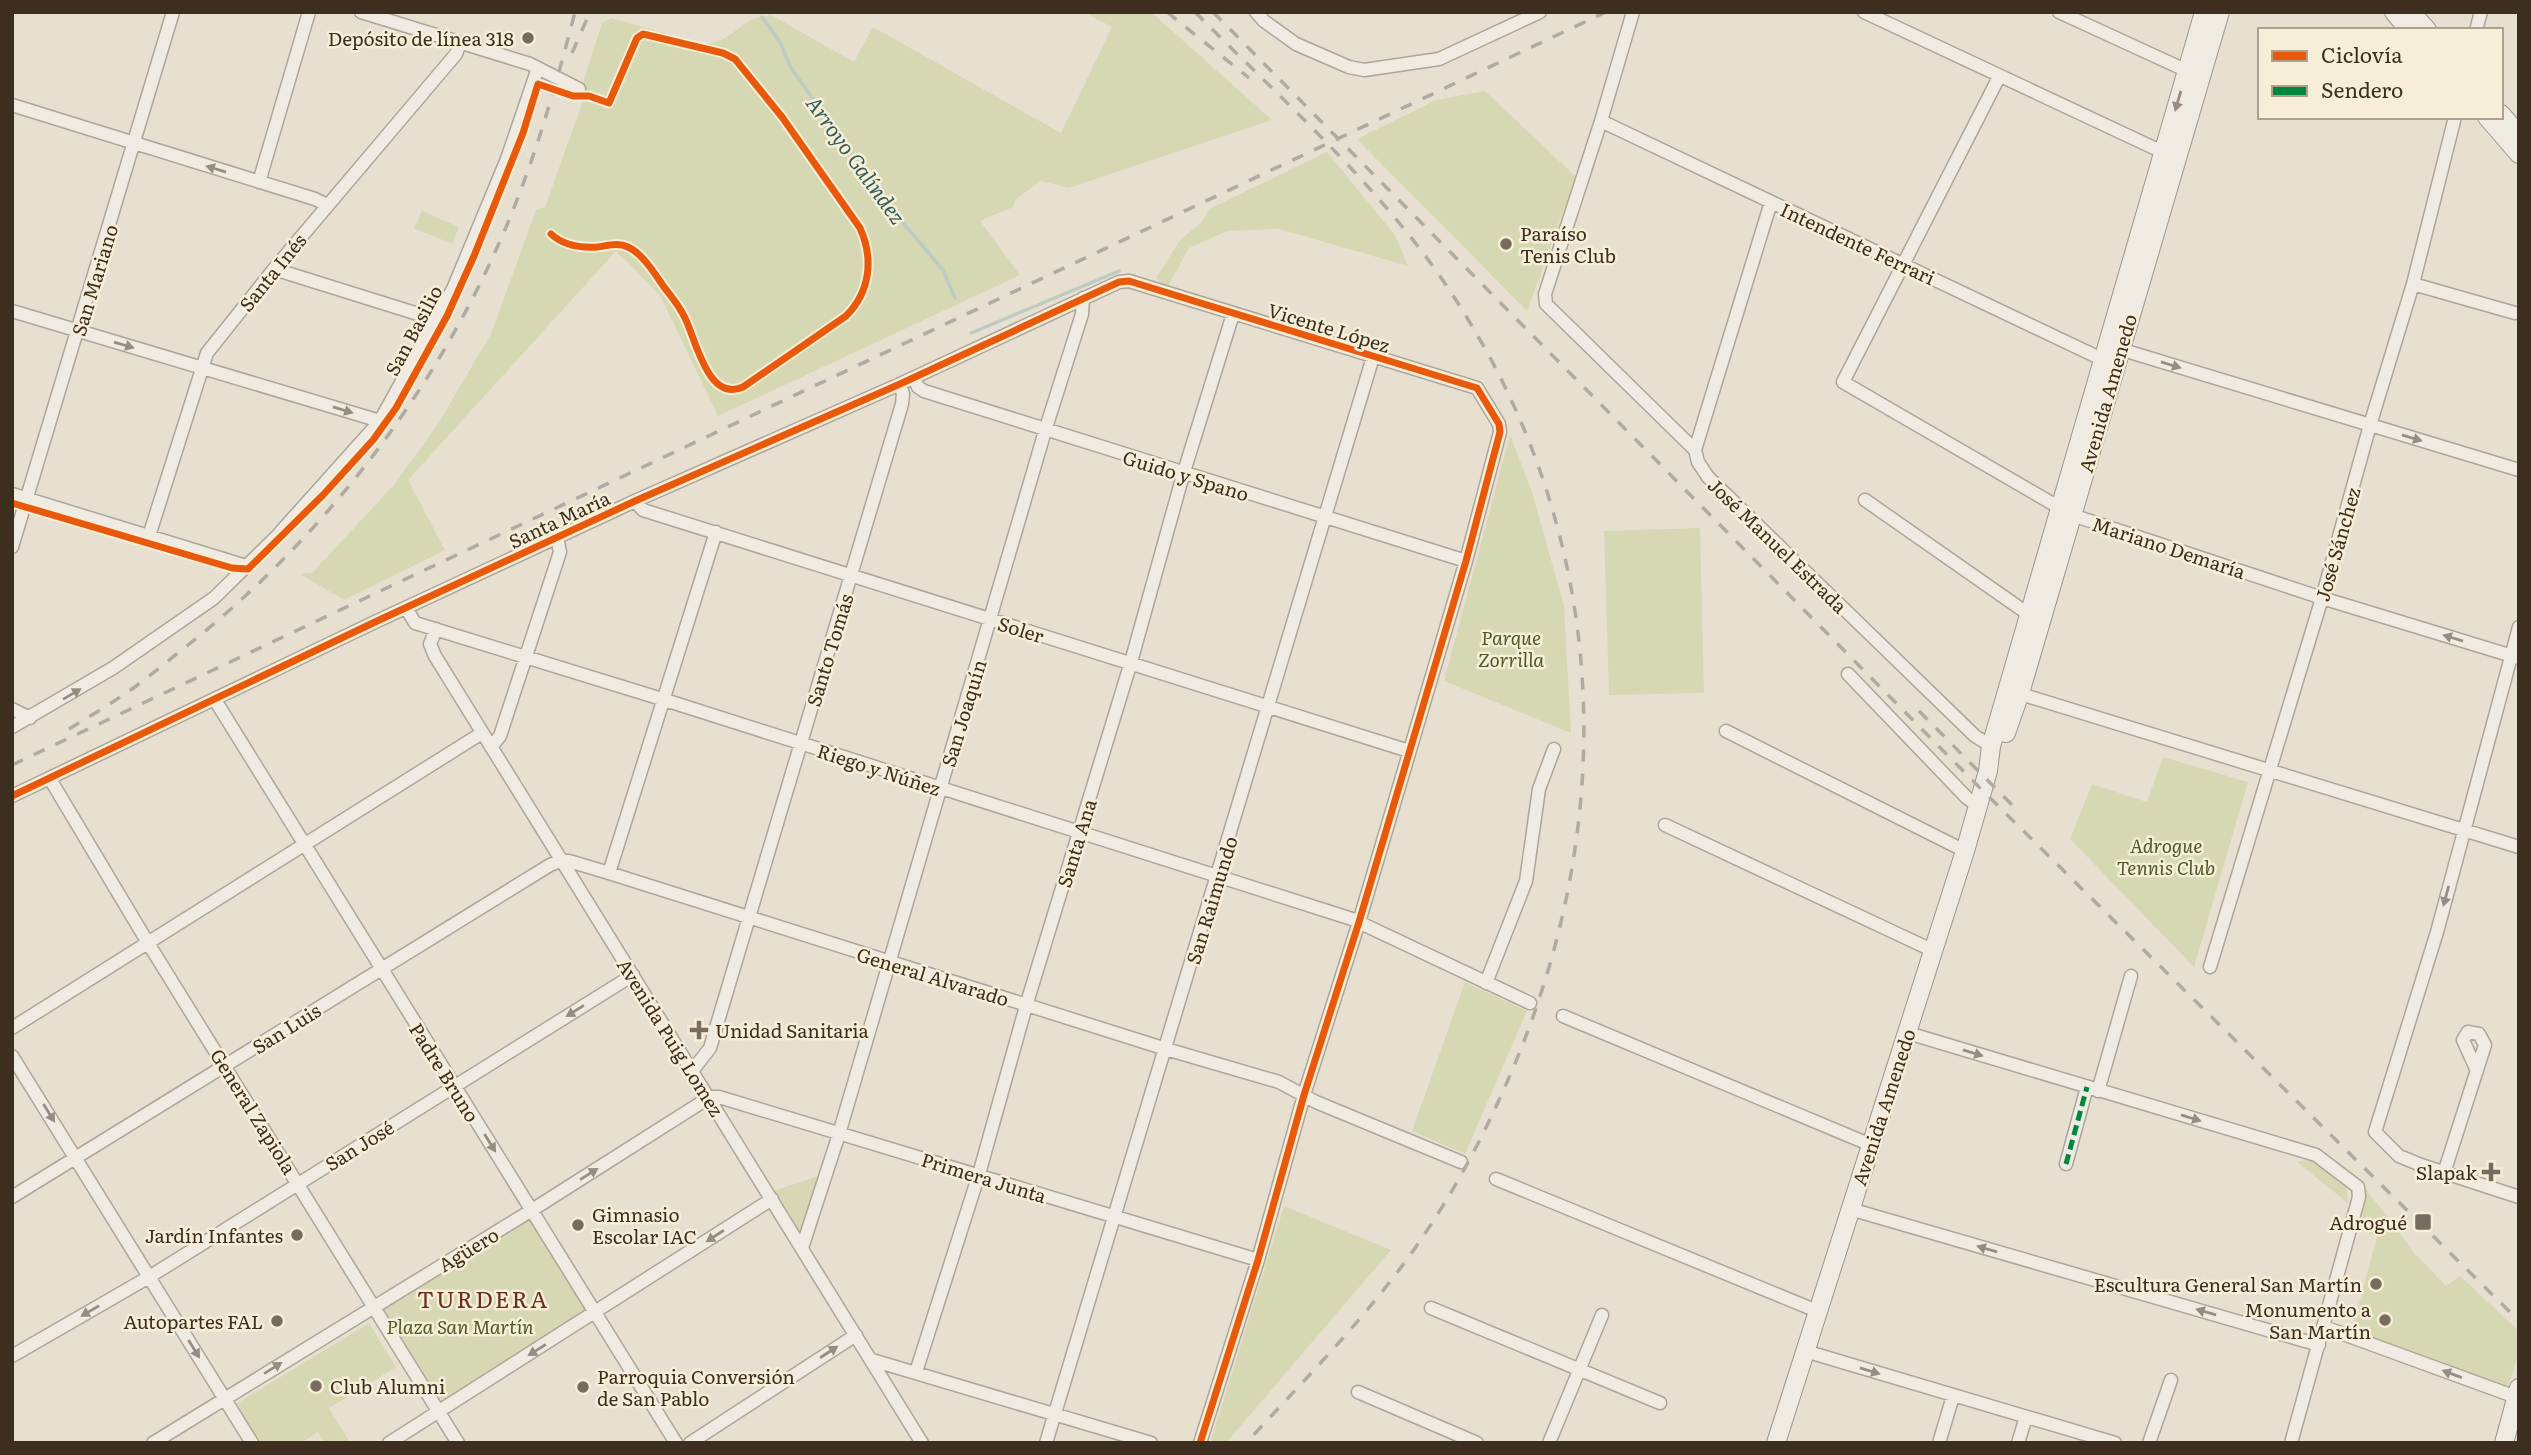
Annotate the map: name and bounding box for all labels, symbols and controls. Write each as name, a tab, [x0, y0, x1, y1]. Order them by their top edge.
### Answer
place label: Depósito de línea 318	[328, 24, 514, 52]
legend	[2258, 28, 2503, 119]
marker: Depósito de línea 318	[520, 30, 536, 46]
text: Ciclovía	[2321, 38, 2403, 69]
text: Sendero	[2321, 73, 2403, 104]
water label: Arroyo Galíndez	[800, 88, 914, 230]
one-way arrow	[2172, 90, 2183, 112]
one-way arrow	[205, 163, 226, 173]
street label: Intendente Ferrari	[1776, 195, 1940, 291]
place label: Paraíso Tenis Club	[1520, 219, 1616, 269]
street label: San Mariano	[64, 221, 124, 339]
street label: Santa Inés	[232, 227, 312, 317]
marker: Paraíso Tenis Club	[1498, 236, 1514, 252]
street label: San Basilio	[377, 280, 449, 380]
street label: Vicente López	[1265, 295, 1393, 359]
street label: Avenida Amenedo	[2071, 310, 2143, 476]
one-way arrow	[114, 341, 135, 351]
one-way arrow	[2161, 360, 2182, 370]
one-way arrow	[332, 405, 353, 415]
one-way arrow	[2402, 433, 2423, 444]
street label: Guido y Spano	[1120, 443, 1252, 507]
street label: José Manuel Estrada	[1702, 471, 1855, 620]
street label: Santa María	[504, 483, 615, 555]
street label: José Sánchez	[2307, 484, 2367, 604]
street label: Mariano Demaría	[2089, 509, 2250, 585]
street label: Santo Tomás	[799, 590, 860, 710]
street label: Soler	[994, 609, 1048, 649]
park label: Parque Zorrilla	[1478, 623, 1544, 673]
one-way arrow	[2443, 633, 2464, 643]
street label: San Joaquín	[933, 656, 993, 770]
one-way arrow	[62, 688, 81, 700]
street label: Riego y Núñez	[814, 736, 944, 802]
street label: Santa Ana	[1049, 795, 1103, 891]
park label: Adrogue Tennis Club	[2117, 831, 2215, 881]
street label: San Raimundo	[1178, 832, 1244, 968]
one-way arrow	[2440, 885, 2451, 907]
street label: General Alvarado	[853, 940, 1013, 1012]
street label: Avenida Puig Lomez	[611, 952, 731, 1122]
street label: San Luis	[246, 996, 326, 1060]
one-way arrow	[565, 1004, 584, 1017]
place label: Unidad Sanitaria	[715, 1016, 870, 1044]
street label: Padre Bruno	[403, 1017, 487, 1127]
marker: Unidad Sanitaria	[689, 1020, 709, 1040]
street label: Avenida Amenedo	[1844, 1025, 1922, 1189]
street label: General Zapiola	[204, 1043, 304, 1180]
one-way arrow	[1963, 1048, 1984, 1058]
one-way arrow	[42, 1104, 55, 1123]
street label: San José	[319, 1113, 399, 1177]
one-way arrow	[2181, 1114, 2202, 1124]
one-way arrow	[483, 1133, 496, 1152]
street label: Primera Junta	[918, 1145, 1051, 1210]
place label: Slapak	[2416, 1158, 2477, 1186]
marker: Slapak	[2483, 1164, 2499, 1180]
one-way arrow	[580, 1167, 599, 1180]
place label: Gimnasio Escolar IAC	[592, 1200, 697, 1250]
place label: Adrogué	[2329, 1208, 2407, 1236]
marker: Adrogué	[2413, 1212, 2433, 1232]
marker: Gimnasio Escolar IAC	[570, 1217, 586, 1233]
street label: Agüero	[432, 1220, 504, 1278]
place label: Jardín Infantes	[145, 1221, 283, 1249]
marker: Jardín Infantes	[289, 1227, 305, 1243]
one-way arrow	[705, 1230, 725, 1243]
one-way arrow	[1977, 1244, 1998, 1254]
place label: Escultura General San Martín	[2094, 1270, 2362, 1298]
marker: Escultura General San Martín	[2368, 1276, 2384, 1292]
district label: TURDERA	[417, 1281, 549, 1315]
place label: Monumento a San Martín	[2244, 1295, 2372, 1345]
one-way arrow	[80, 1305, 100, 1317]
place label: Autopartes FAL	[123, 1307, 263, 1335]
one-way arrow	[2195, 1307, 2216, 1317]
park label: Plaza San Martín	[386, 1312, 534, 1340]
marker: Monumento a San Martín	[2377, 1312, 2393, 1328]
marker: Autopartes FAL	[269, 1313, 285, 1329]
one-way arrow	[187, 1339, 200, 1358]
one-way arrow	[528, 1343, 547, 1356]
one-way arrow	[820, 1345, 838, 1359]
one-way arrow	[264, 1362, 283, 1375]
place label: Parroquia Conversión de San Pablo	[597, 1362, 795, 1412]
one-way arrow	[1860, 1366, 1881, 1376]
one-way arrow	[2442, 1368, 2463, 1379]
place label: Club Alumni	[330, 1372, 445, 1400]
marker: Club Alumni	[308, 1378, 324, 1394]
marker: Parroquia Conversión de San Pablo	[575, 1379, 591, 1395]

